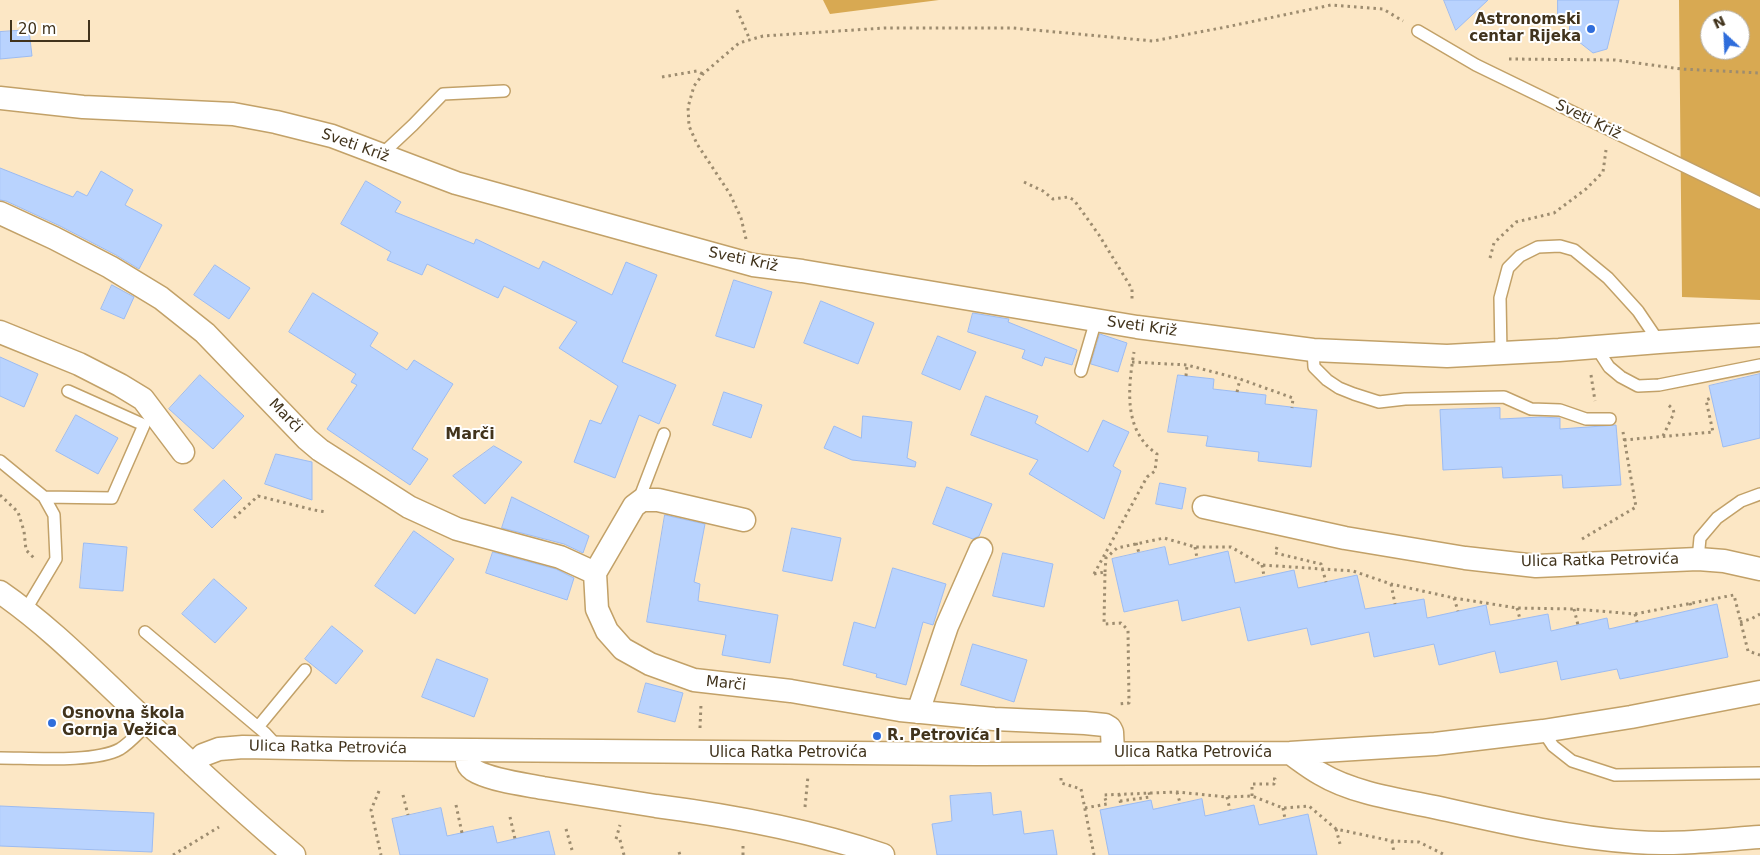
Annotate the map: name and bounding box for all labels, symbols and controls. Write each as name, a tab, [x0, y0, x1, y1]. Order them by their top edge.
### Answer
scale bar	[12, 10, 92, 42]
north arrow	[1700, 10, 1750, 60]
place label: Astronomski centar Rijeka	[1469, 11, 1581, 46]
text: N	[1710, 13, 1728, 32]
text: 20 m	[18, 20, 56, 38]
marker: Astronomski centar Rijeka	[1585, 23, 1597, 35]
street label: Sveti Križ	[1552, 96, 1624, 144]
street label: Sveti Križ	[319, 125, 391, 167]
street label: Sveti Križ	[707, 244, 779, 276]
street label: Sveti Križ	[1106, 313, 1178, 341]
street label: Marči	[264, 395, 306, 437]
district label: Marči	[445, 425, 495, 445]
street label: Ulica Ratka Petrovića	[1521, 551, 1679, 571]
street label: Marči	[705, 673, 747, 695]
place label: Osnovna škola Gornja Vežica	[62, 705, 185, 740]
marker: Osnovna škola Gornja Vežica	[46, 717, 58, 729]
place label: R. Petrovića I	[887, 727, 1001, 745]
marker: R. Petrovića I	[871, 730, 883, 742]
street label: Ulica Ratka Petrovića	[249, 738, 407, 758]
street label: Ulica Ratka Petrovića	[709, 744, 867, 762]
street label: Ulica Ratka Petrovića	[1114, 744, 1272, 762]

